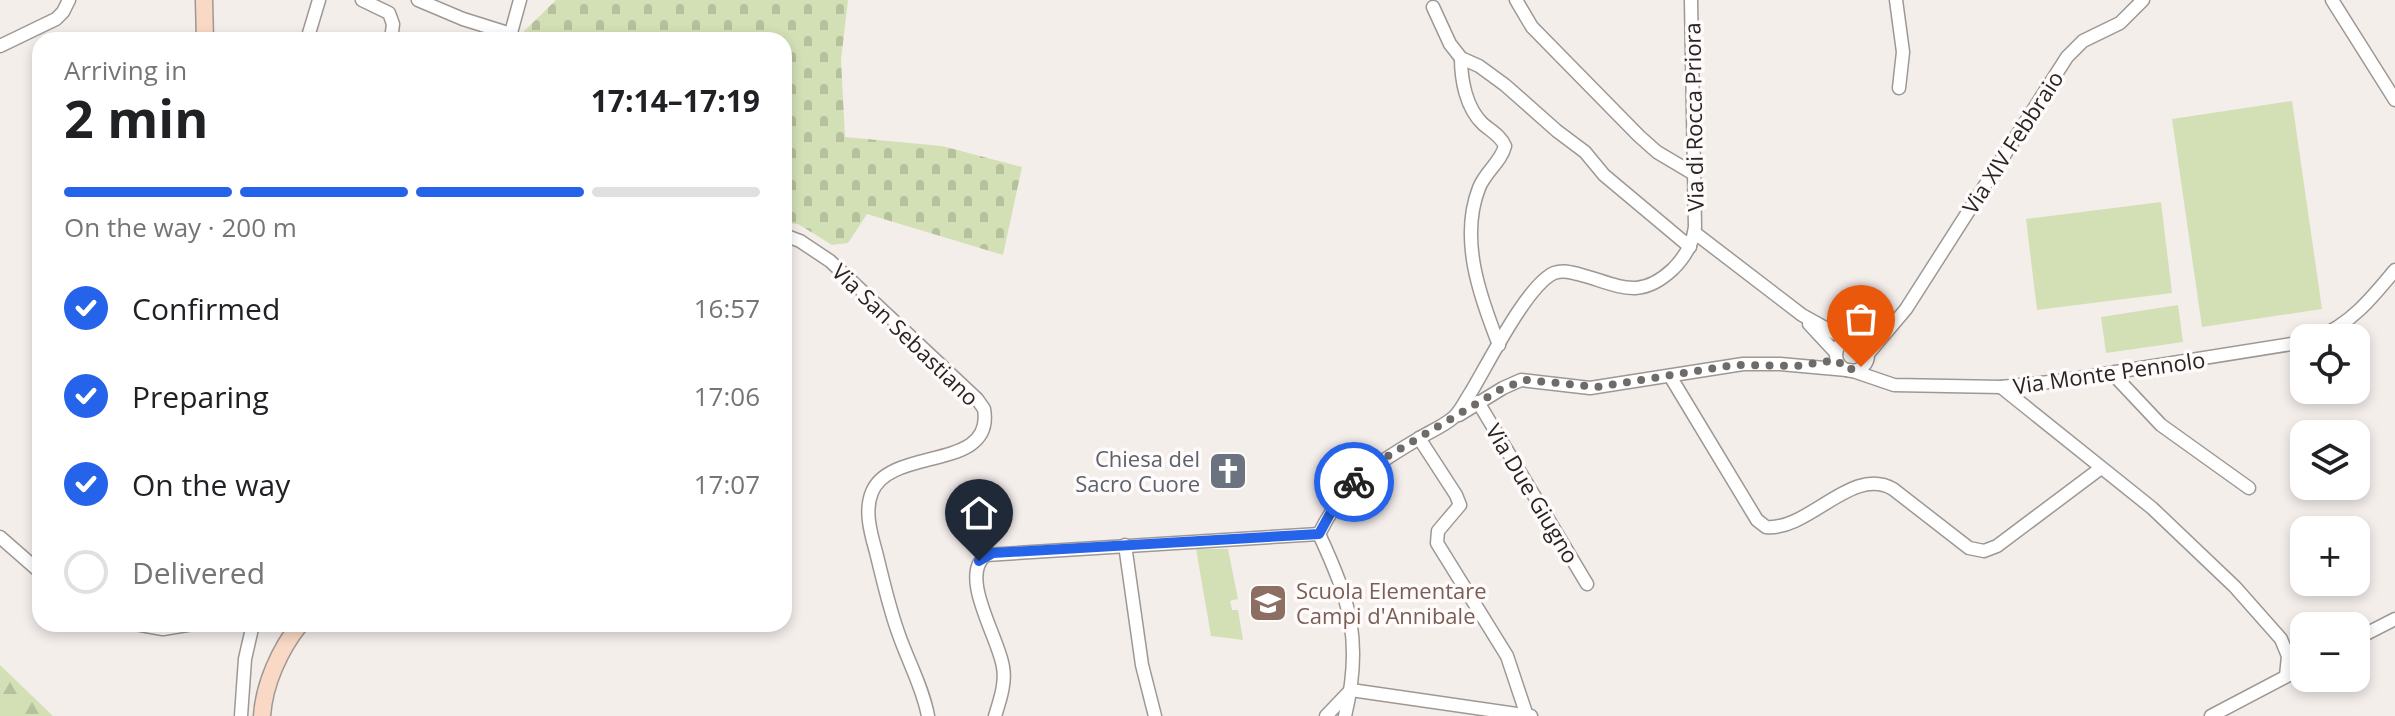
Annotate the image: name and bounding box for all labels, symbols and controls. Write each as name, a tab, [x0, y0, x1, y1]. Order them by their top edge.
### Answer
street label: Via di Rocca Priora	[1676, 22, 1710, 212]
text: Arriving in	[64, 52, 187, 88]
street label: Via XIV Febbraio	[1955, 65, 2069, 219]
text: 17:14–17:19	[591, 80, 760, 121]
text: 2 min	[64, 82, 208, 153]
text: On the way · 200 m	[64, 209, 297, 245]
street label: Via San Sebastiano	[826, 256, 986, 412]
pin	[1827, 285, 1895, 367]
icon: check	[64, 286, 108, 330]
text: Confirmed	[132, 288, 280, 329]
text: 16:57	[694, 290, 760, 326]
icon: bag	[1839, 297, 1883, 341]
map controls	[2290, 324, 2370, 692]
button: locate	[2290, 324, 2370, 404]
street label: Via Monte Pennolo	[2011, 344, 2207, 400]
icon: check	[64, 374, 108, 418]
text: Preparing	[132, 376, 269, 417]
text: 17:06	[694, 378, 760, 414]
street label: Via Due Giugno	[1479, 418, 1587, 568]
button: layers	[2290, 420, 2370, 500]
courier	[1314, 442, 1394, 522]
place label: Chiesa del Sacro Cuore	[1075, 443, 1200, 498]
church icon: Chiesa del Sacro Cuore	[1207, 450, 1249, 492]
icon: bike	[1332, 460, 1376, 504]
icon: check	[64, 462, 108, 506]
text: On the way	[132, 464, 290, 505]
text: 17:07	[694, 466, 760, 502]
pin	[945, 479, 1013, 561]
icon: home	[957, 491, 1001, 535]
button: +	[2290, 516, 2370, 596]
text: Delivered	[132, 552, 265, 593]
place label: Scuola Elementare Campi d'Annibale	[1296, 575, 1487, 630]
school or university icon: Scuola Elementare Campi d'Annibale	[1247, 582, 1289, 624]
button: −	[2290, 612, 2370, 692]

